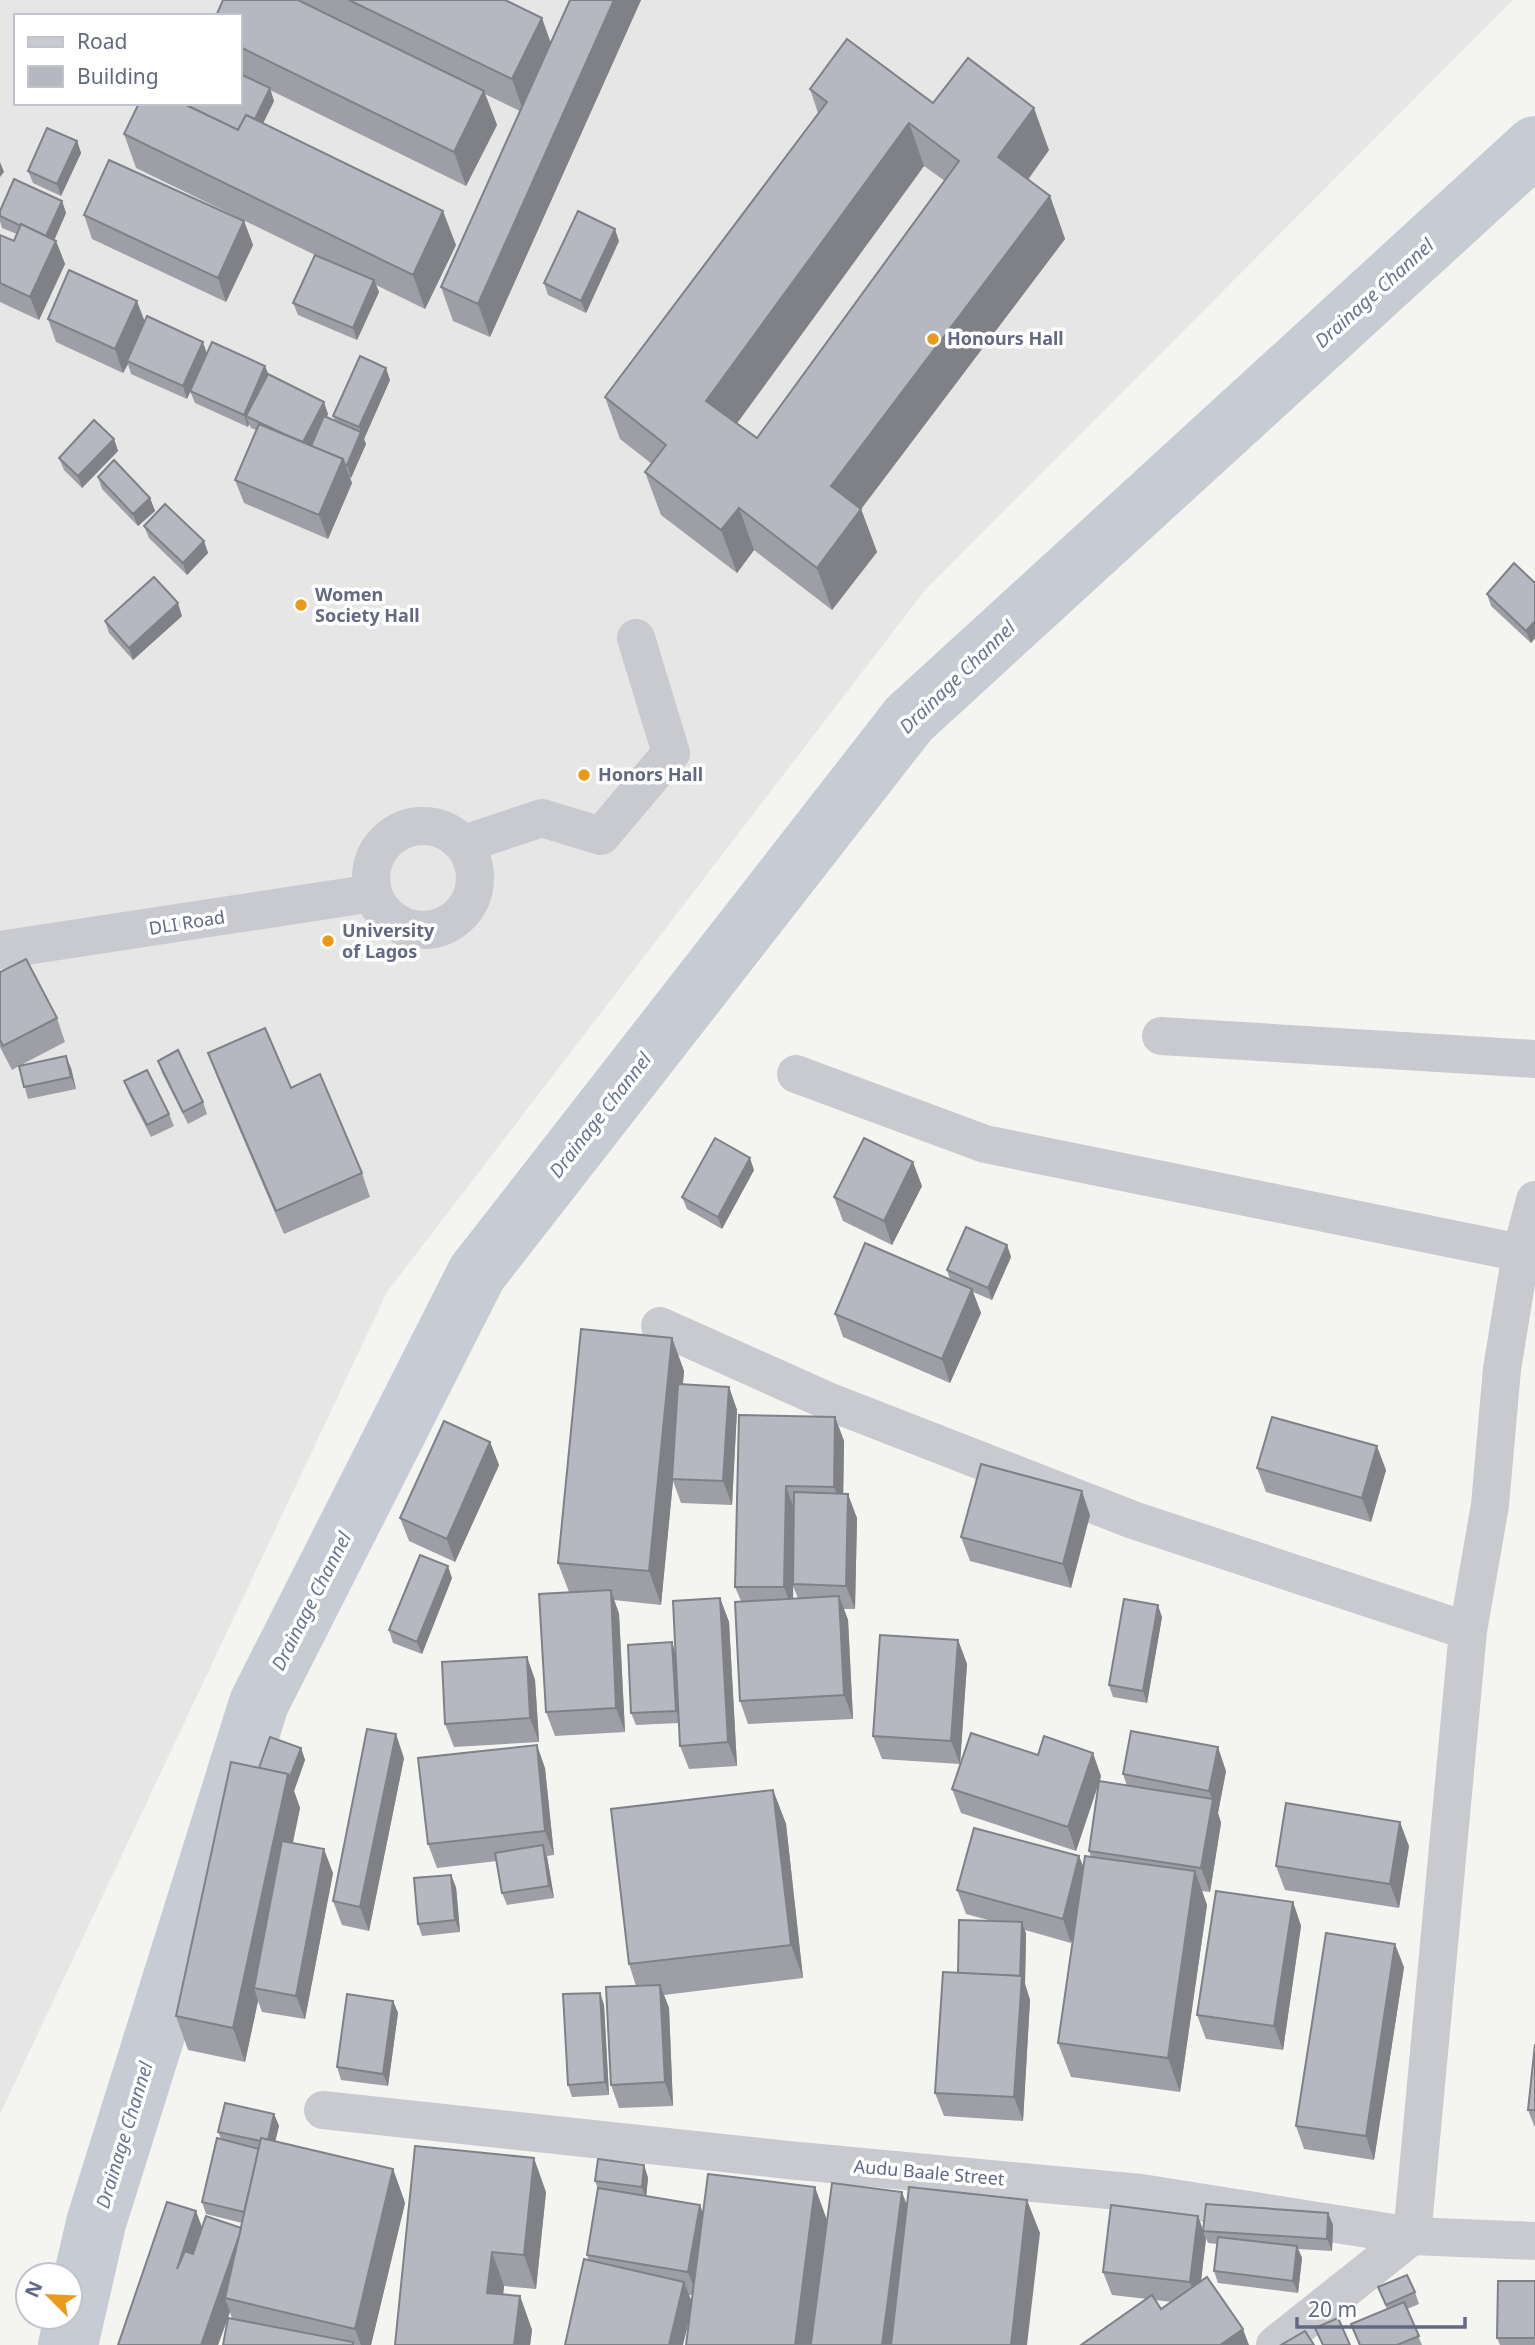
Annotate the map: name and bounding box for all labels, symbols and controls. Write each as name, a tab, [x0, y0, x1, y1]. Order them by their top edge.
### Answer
legend	[14, 14, 242, 105]
text: Road	[77, 27, 127, 55]
text: Building	[77, 62, 159, 90]
water label: Drainage Channel	[1309, 232, 1440, 354]
place label: Honours Hall	[947, 326, 1064, 350]
marker: Honours Hall	[925, 331, 941, 347]
place label: Women Society Hall	[315, 582, 420, 627]
marker: Women Society Hall	[293, 597, 309, 613]
water label: Drainage Channel	[893, 614, 1022, 739]
place label: Honors Hall	[598, 762, 703, 786]
marker: Honors Hall	[576, 767, 592, 783]
street label: DLI Road	[147, 904, 227, 940]
place label: University of Lagos	[342, 918, 435, 963]
marker: University of Lagos	[320, 933, 336, 949]
water label: Drainage Channel	[543, 1046, 658, 1183]
water label: Drainage Channel	[265, 1526, 358, 1675]
water label: Drainage Channel	[89, 2057, 159, 2212]
street label: Audu Baale Street	[853, 2153, 1006, 2191]
north arrow	[14, 2261, 84, 2331]
text: N	[18, 2277, 48, 2301]
scale bar	[1297, 2286, 1465, 2330]
text: 20 m	[1308, 2295, 1357, 2323]

